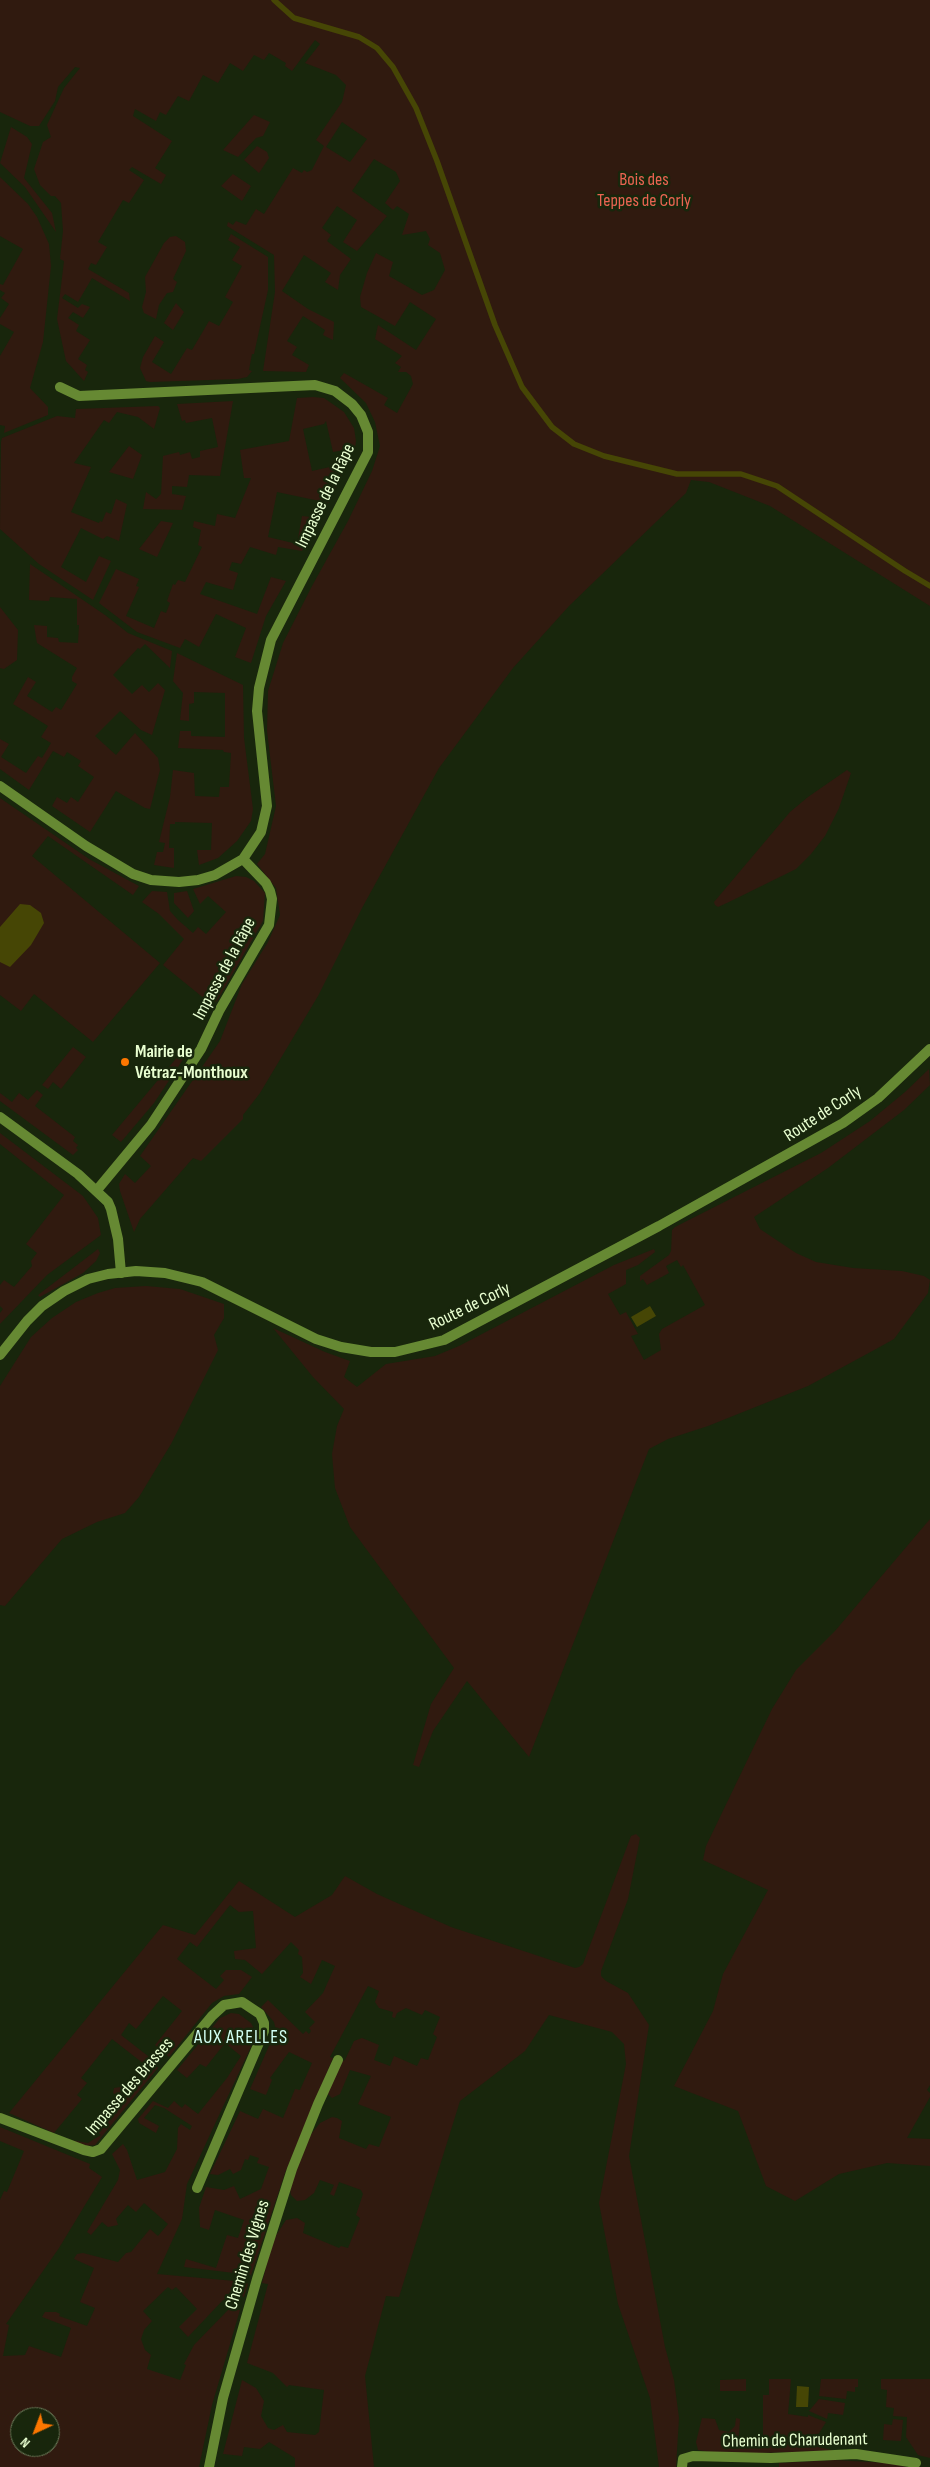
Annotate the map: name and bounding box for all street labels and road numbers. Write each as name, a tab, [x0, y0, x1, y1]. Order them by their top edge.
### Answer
street label: Impasse de la Râpe	[292, 441, 360, 551]
street label: Impasse de la Râpe	[189, 914, 261, 1024]
street label: Route de Corly	[780, 1081, 866, 1147]
street label: Route de Corly	[426, 1278, 514, 1336]
street label: Impasse des Brasses	[82, 2034, 178, 2140]
street label: Chemin des Vignes	[221, 2198, 275, 2312]
street label: Chemin de Charudenant	[722, 2429, 868, 2453]

